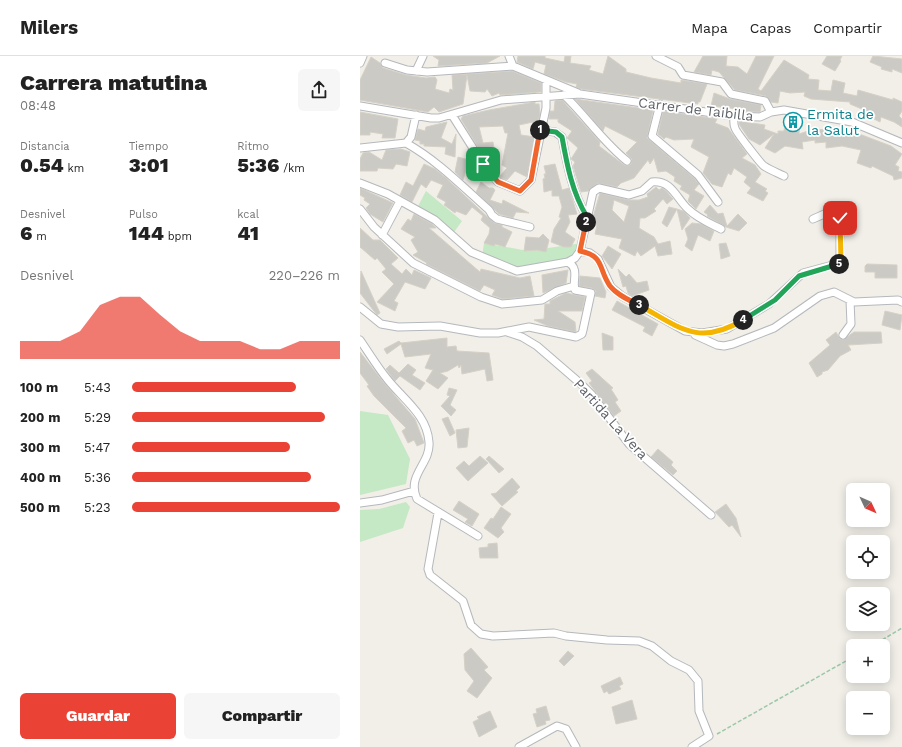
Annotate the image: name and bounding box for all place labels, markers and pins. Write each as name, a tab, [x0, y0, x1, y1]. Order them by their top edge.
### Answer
place label: Ermita de la Salut	[807, 106, 874, 138]
building icon: Ermita de la Salut	[782, 111, 804, 133]
pin: 1	[530, 120, 550, 140]
pin	[466, 147, 500, 181]
pin	[823, 201, 857, 235]
pin: 2	[576, 212, 596, 232]
pin: 5	[829, 254, 849, 274]
pin: 3	[629, 295, 649, 315]
pin: 4	[733, 310, 753, 330]

